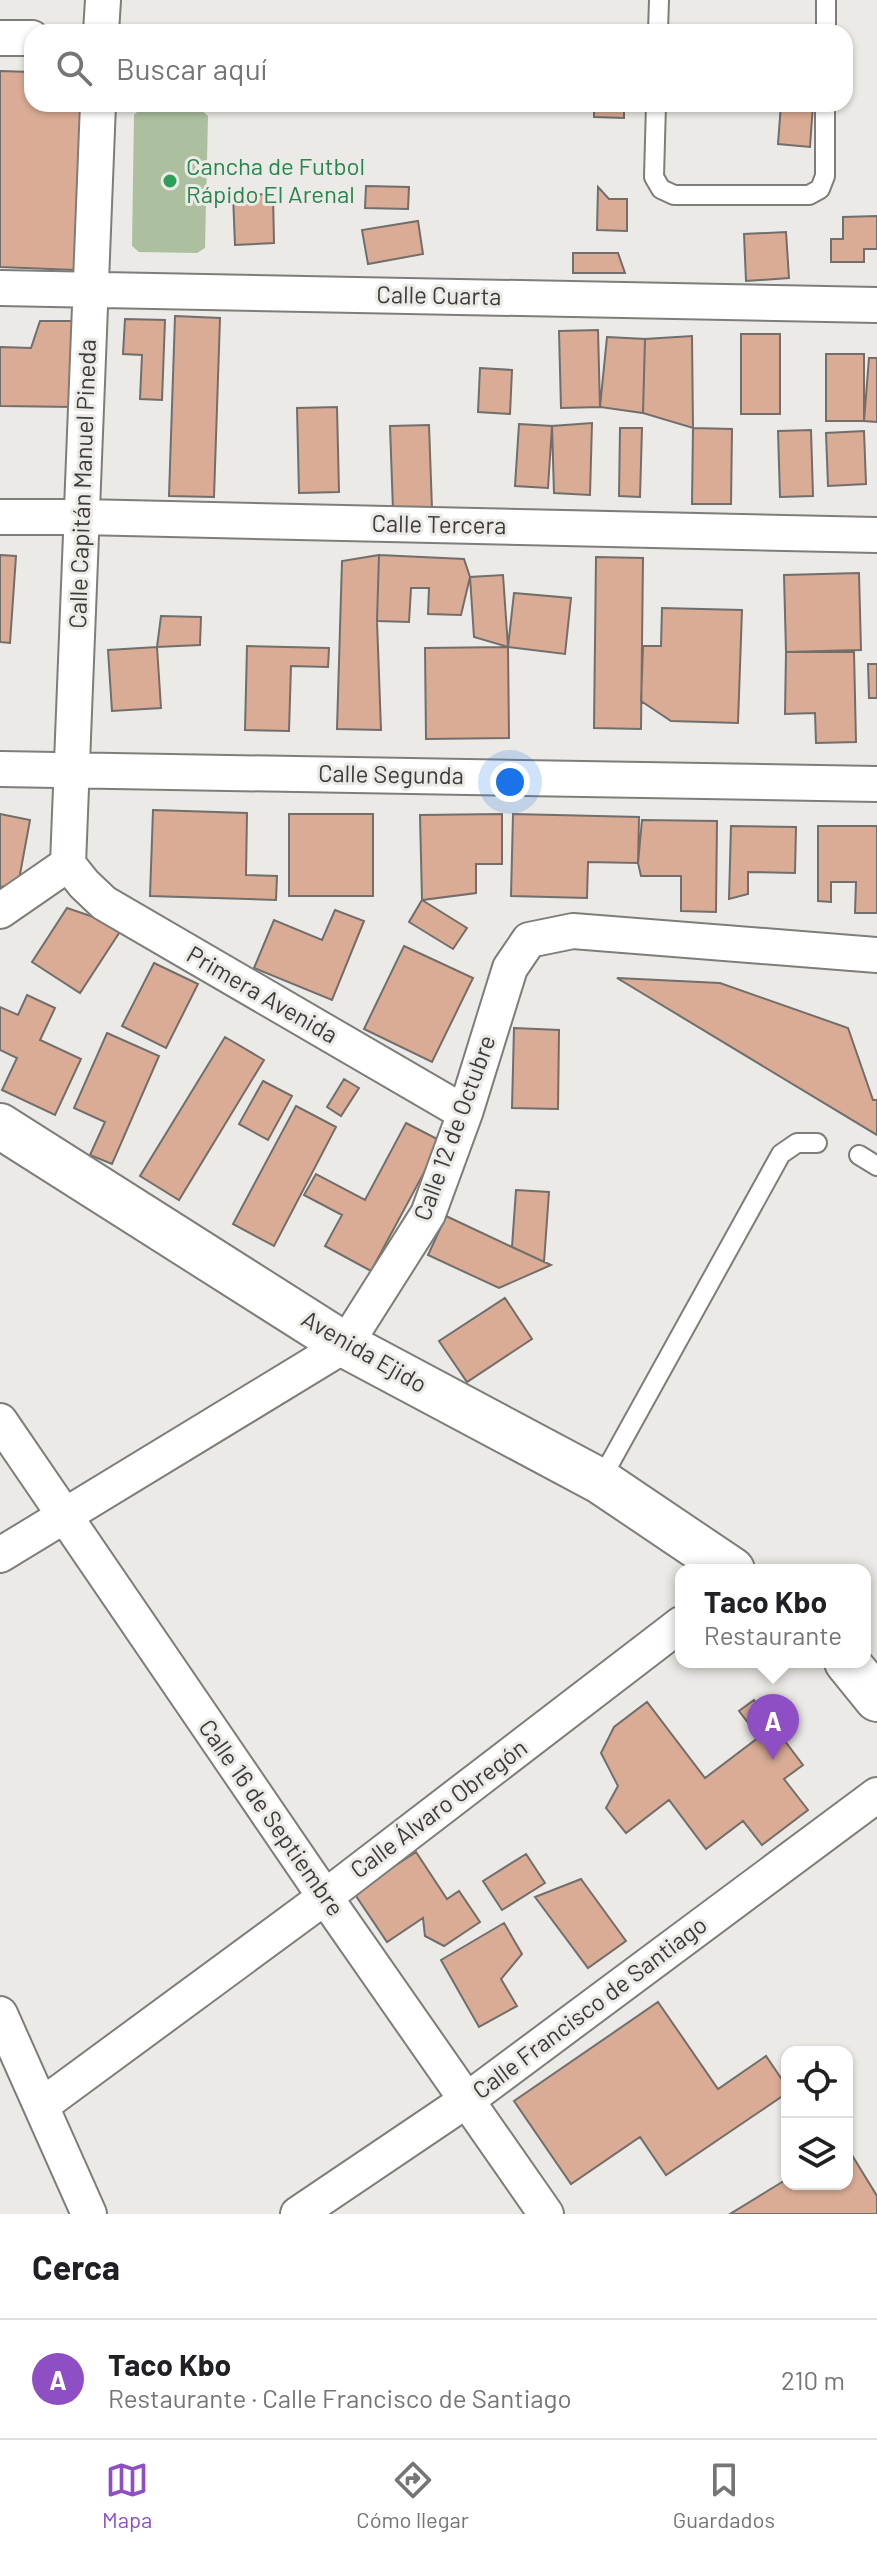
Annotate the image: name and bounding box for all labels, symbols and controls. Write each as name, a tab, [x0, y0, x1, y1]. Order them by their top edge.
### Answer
search box	[24, 24, 853, 112]
icon: search	[52, 46, 96, 90]
text: Buscar aquí	[116, 50, 267, 86]
place label: Cancha de Futbol Rápido El Arenal	[186, 151, 365, 208]
marker: Cancha de Futbol Rápido El Arenal	[161, 172, 179, 190]
street label: Calle Cuarta	[376, 279, 502, 310]
street label: Calle Capitán Manuel Pineda	[62, 339, 101, 629]
street label: Calle Tercera	[371, 508, 507, 539]
street label: Calle Segunda	[318, 758, 464, 789]
your location	[490, 762, 530, 802]
street label: Primera Avenida	[182, 939, 343, 1049]
street label: Calle 12 de Octubre	[407, 1031, 501, 1224]
street label: Avenida Ejido	[297, 1303, 432, 1398]
popup	[675, 1564, 871, 1668]
text: Taco Kbo	[704, 1583, 827, 1619]
text: Restaurante	[704, 1619, 842, 1650]
pin: A	[747, 1694, 799, 1760]
street label: Calle 16 de Septiembre	[193, 1713, 351, 1921]
street label: Calle Álvaro Obregón	[344, 1732, 532, 1884]
street label: Calle Francisco de Santiago	[466, 1909, 712, 2104]
map controls	[781, 2046, 853, 2190]
button: locate	[781, 2046, 853, 2118]
button: layers	[781, 2118, 853, 2190]
text: Cerca	[32, 2246, 120, 2287]
text: Taco Kbo	[108, 2346, 231, 2382]
text: A	[49, 2364, 67, 2395]
text: 210 m	[781, 2364, 845, 2395]
text: Restaurante · Calle Francisco de Santiago	[108, 2382, 572, 2413]
tab: Mapa	[102, 2458, 152, 2532]
tab: Cómo llegar	[356, 2458, 469, 2532]
tab: Guardados	[673, 2458, 775, 2532]

